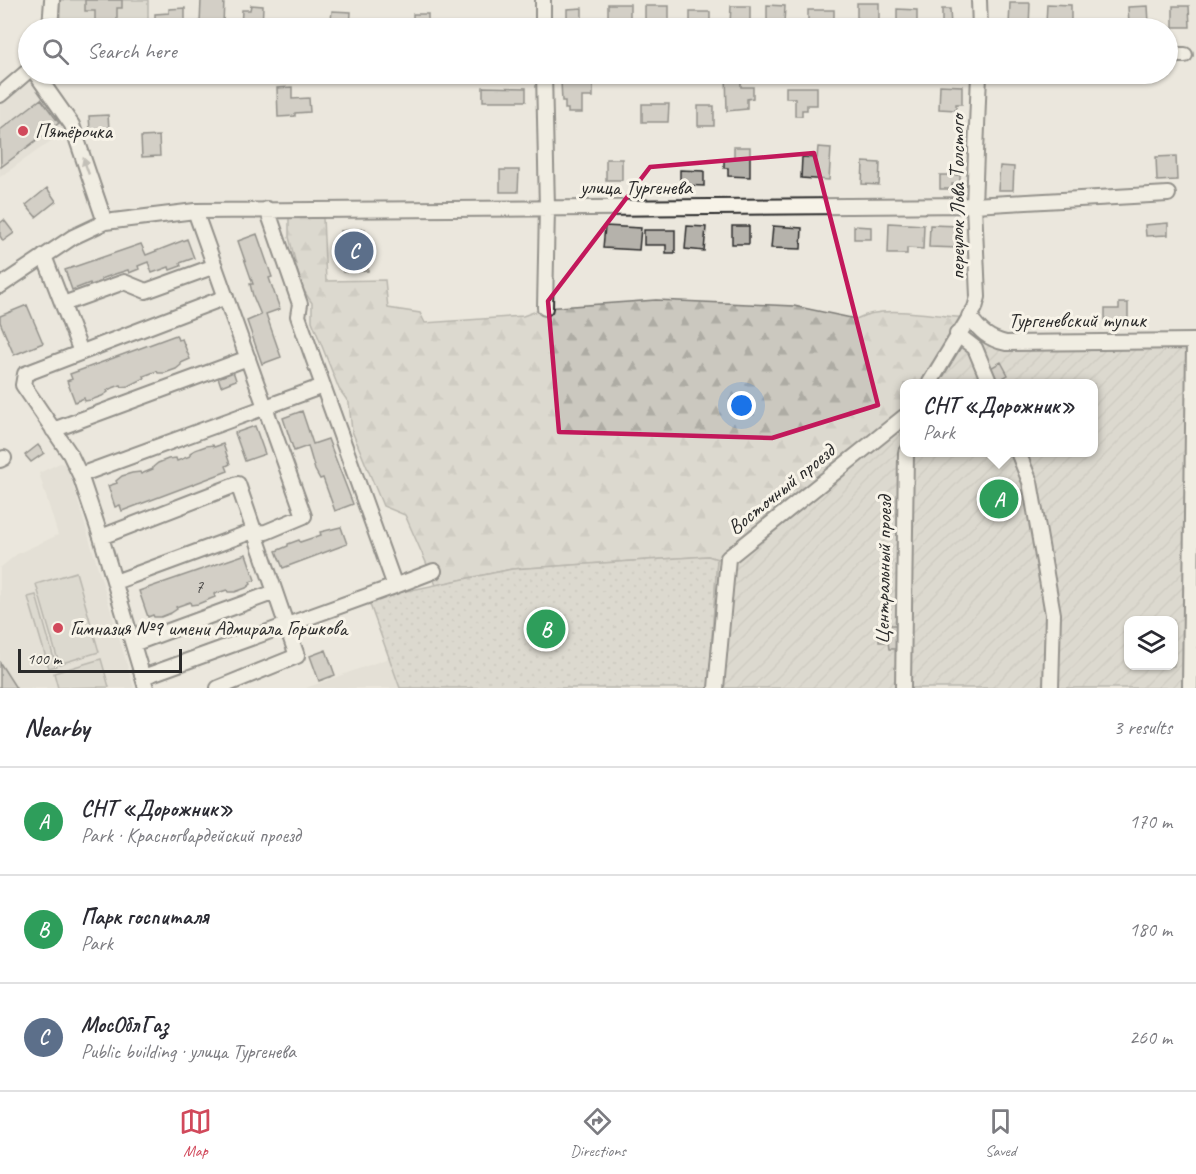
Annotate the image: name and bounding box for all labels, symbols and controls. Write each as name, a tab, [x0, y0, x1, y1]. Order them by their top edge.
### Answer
search box	[18, 18, 1178, 84]
icon: search	[39, 35, 72, 68]
text: Search here	[87, 37, 177, 65]
street label: переулок Льва Толстого	[944, 112, 970, 280]
place label: Пятёрочка	[35, 118, 114, 144]
marker: Пятёрочка	[16, 124, 30, 138]
one-way arrow	[81, 157, 91, 175]
street label: улица Тургенева	[578, 174, 694, 200]
pin: C	[334, 228, 374, 274]
street label: Тургеневский тупик	[1008, 307, 1147, 333]
popup	[900, 379, 1098, 457]
your location	[727, 391, 756, 420]
text: СНТ «Дорожник»	[923, 392, 1075, 420]
text: Park	[923, 420, 955, 445]
street label: Восточный проезд	[722, 436, 842, 540]
pin: A	[980, 476, 1018, 522]
street label: Центральный проезд	[869, 493, 897, 645]
house number: 7	[195, 576, 204, 598]
pin: B	[526, 606, 566, 652]
place label: Гимназия №9 имени Адмирала Горшкова	[70, 615, 350, 641]
map controls	[1124, 616, 1178, 670]
button: layers	[1124, 616, 1178, 670]
marker: Гимназия №9 имени Адмирала Горшкова	[51, 621, 65, 635]
scale bar	[18, 646, 182, 674]
text: 100 m	[27, 649, 61, 669]
text: Nearby	[24, 711, 89, 744]
text: 3 results	[1113, 715, 1172, 740]
text: СНТ «Дорожник»	[81, 795, 233, 823]
text: A	[38, 809, 49, 834]
text: 170 m	[1129, 809, 1172, 834]
text: Park · Красногвардейский проезд	[81, 823, 301, 848]
text: Парк госпиталя	[81, 903, 209, 931]
text: B	[38, 917, 49, 942]
text: 180 m	[1129, 917, 1172, 942]
text: Park	[81, 931, 113, 956]
text: МосОблГаз	[81, 1011, 168, 1039]
text: C	[39, 1025, 48, 1050]
text: 260 m	[1129, 1025, 1172, 1050]
text: Public building · улица Тургенева	[81, 1039, 296, 1064]
tab: Map	[179, 1105, 212, 1161]
tab: Directions	[570, 1105, 626, 1161]
tab: Saved	[984, 1105, 1017, 1161]

